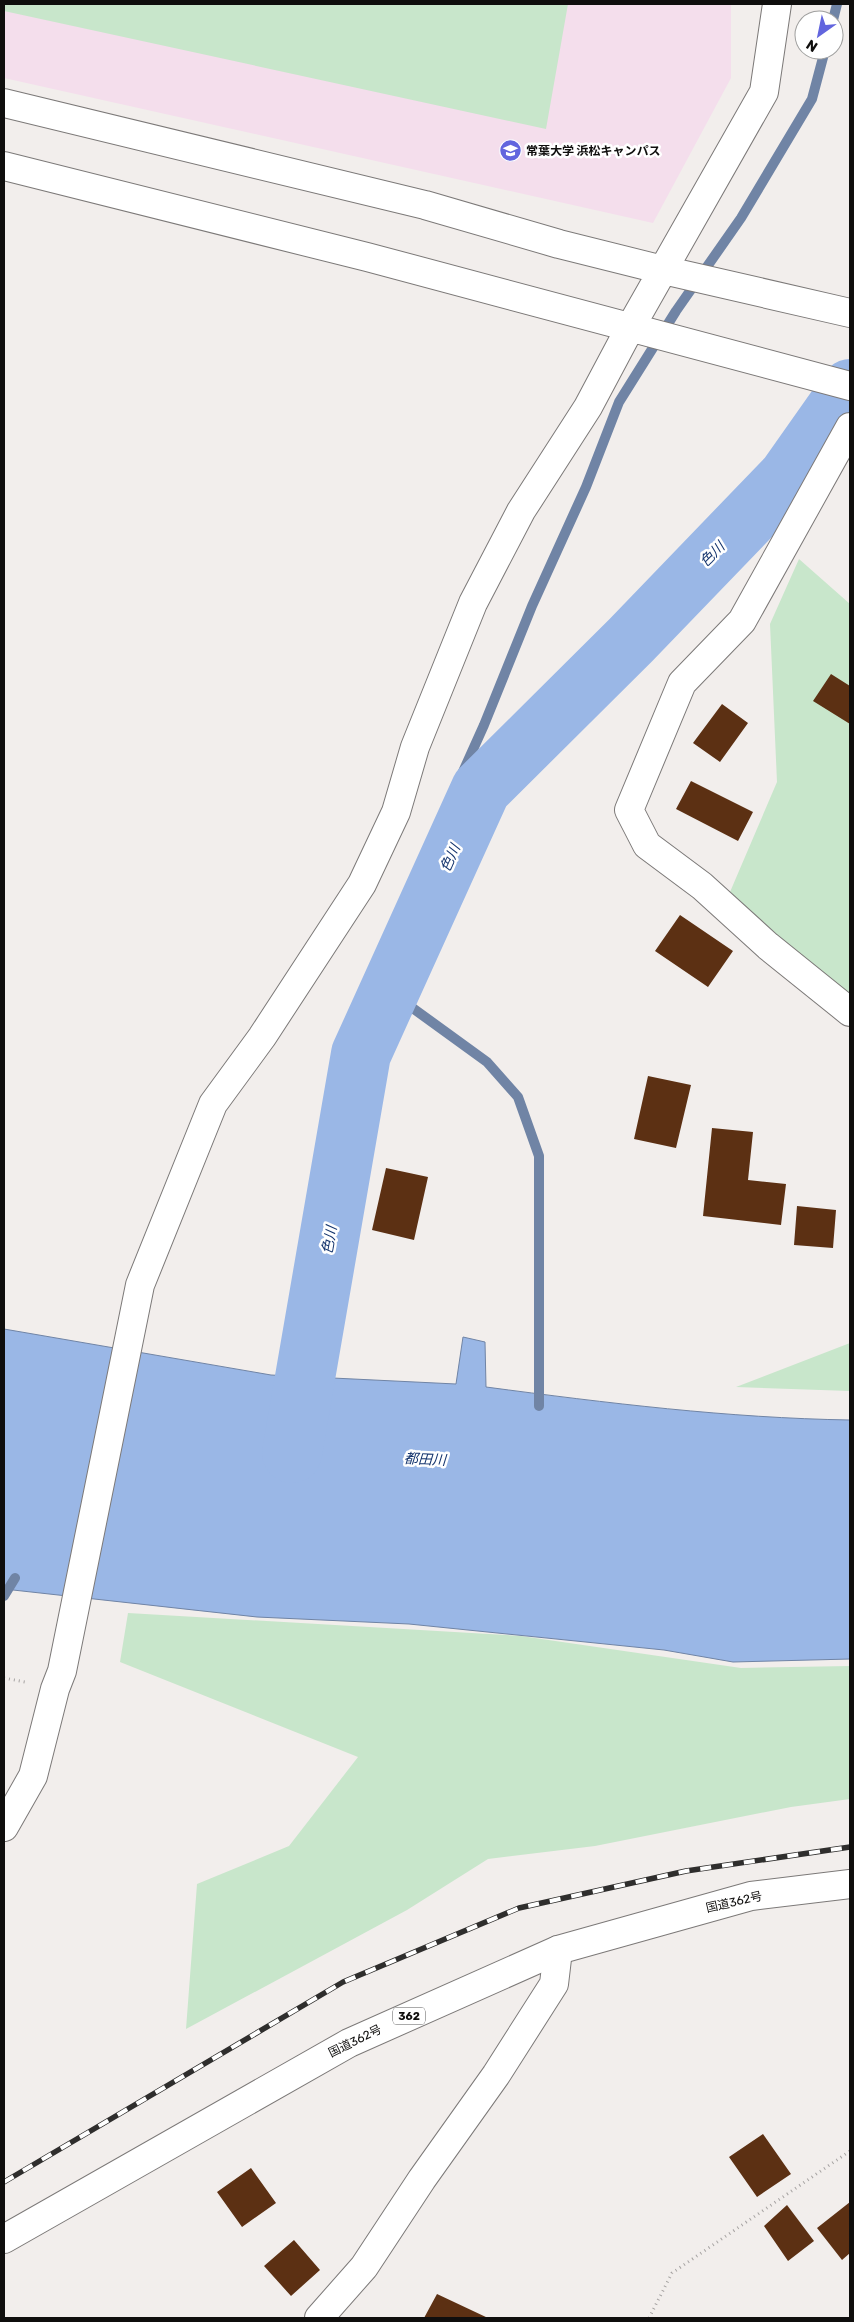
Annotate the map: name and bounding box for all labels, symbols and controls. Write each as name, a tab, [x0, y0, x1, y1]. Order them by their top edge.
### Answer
north arrow	[794, 10, 844, 60]
text: N	[803, 36, 821, 55]
school or university icon: 常葉大学 浜松キャンパス	[498, 139, 522, 163]
place label: 常葉大学 浜松キャンパス	[526, 144, 661, 158]
water label: 色川	[696, 537, 730, 570]
water label: 色川	[437, 840, 465, 874]
water label: 色川	[319, 1223, 341, 1255]
water label: 都田川	[404, 1450, 448, 1469]
street label: 国道362号	[704, 1889, 764, 1915]
road number: 362	[393, 2008, 425, 2024]
street label: 国道362号	[326, 2022, 384, 2060]

